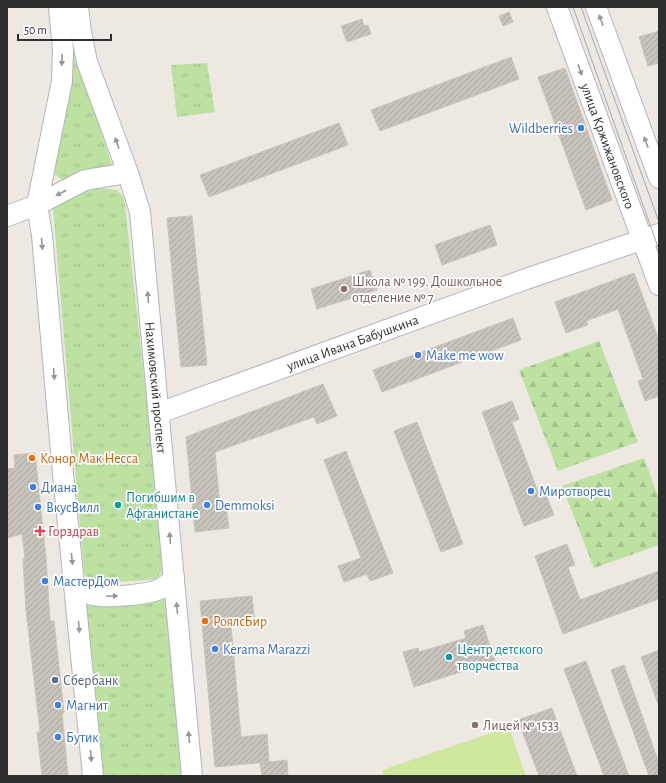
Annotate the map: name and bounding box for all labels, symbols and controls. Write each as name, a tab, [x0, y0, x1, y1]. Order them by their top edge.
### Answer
one-way arrow	[597, 13, 603, 25]
scale bar	[18, 16, 111, 42]
text: 50 m	[24, 24, 47, 36]
one-way arrow	[59, 54, 66, 66]
one-way arrow	[578, 64, 584, 76]
street label: улица Кржижановского	[577, 81, 636, 211]
place label: Wildberries	[509, 122, 573, 136]
marker: Wildberries	[576, 123, 586, 133]
one-way arrow	[642, 135, 648, 147]
one-way arrow	[114, 137, 120, 149]
one-way arrow	[55, 190, 67, 196]
one-way arrow	[39, 238, 46, 250]
place label: Школа № 199. Дошкольное отделение № 7	[352, 275, 502, 305]
marker: Школа № 199. Дошкольное отделение № 7	[339, 284, 349, 294]
one-way arrow	[145, 291, 152, 303]
street label: улица Ивана Бабушкина	[284, 313, 421, 374]
street label: Нахимовский проспект	[142, 321, 168, 455]
place label: Make me wow	[426, 349, 504, 363]
marker: Make me wow	[413, 350, 423, 360]
one-way arrow	[50, 368, 57, 380]
place label: Конор Мак Несса	[40, 452, 139, 466]
marker: Конор Мак Несса	[27, 453, 37, 463]
place label: Диана	[41, 481, 78, 495]
marker: Диана	[28, 482, 38, 492]
place label: Миротворец	[539, 485, 611, 499]
marker: Миротворец	[526, 486, 536, 496]
place label: Погибшим в Афганистане	[126, 491, 199, 521]
place label: Demmoksi	[215, 499, 275, 513]
marker: Погибшим в Афганистане	[113, 500, 123, 510]
marker: Demmoksi	[202, 500, 212, 510]
place label: ВкусВилл	[46, 501, 99, 515]
marker: ВкусВилл	[33, 502, 43, 512]
place label: Горздрав	[48, 525, 99, 539]
marker: Горздрав	[35, 526, 45, 536]
one-way arrow	[167, 532, 174, 544]
one-way arrow	[69, 553, 75, 565]
place label: МастерДом	[53, 575, 119, 589]
marker: МастерДом	[40, 576, 50, 586]
one-way arrow	[106, 593, 119, 599]
one-way arrow	[173, 602, 180, 614]
place label: РоялсБир	[213, 615, 267, 629]
marker: РоялсБир	[200, 616, 210, 626]
one-way arrow	[75, 621, 82, 633]
place label: Kerama Marazzi	[223, 643, 311, 657]
place label: Центр детского творчества	[456, 643, 543, 673]
marker: Kerama Marazzi	[210, 644, 220, 654]
marker: Центр детского творчества	[444, 652, 454, 662]
place label: Сбербанк	[63, 674, 119, 688]
marker: Сбербанк	[50, 675, 60, 685]
place label: Магнит	[66, 699, 109, 713]
marker: Магнит	[53, 700, 63, 710]
place label: Лицей № 1533	[483, 719, 559, 733]
marker: Лицей № 1533	[470, 720, 480, 730]
place label: Бутик	[66, 731, 99, 745]
one-way arrow	[185, 731, 192, 743]
marker: Бутик	[53, 732, 63, 742]
one-way arrow	[88, 750, 94, 762]

